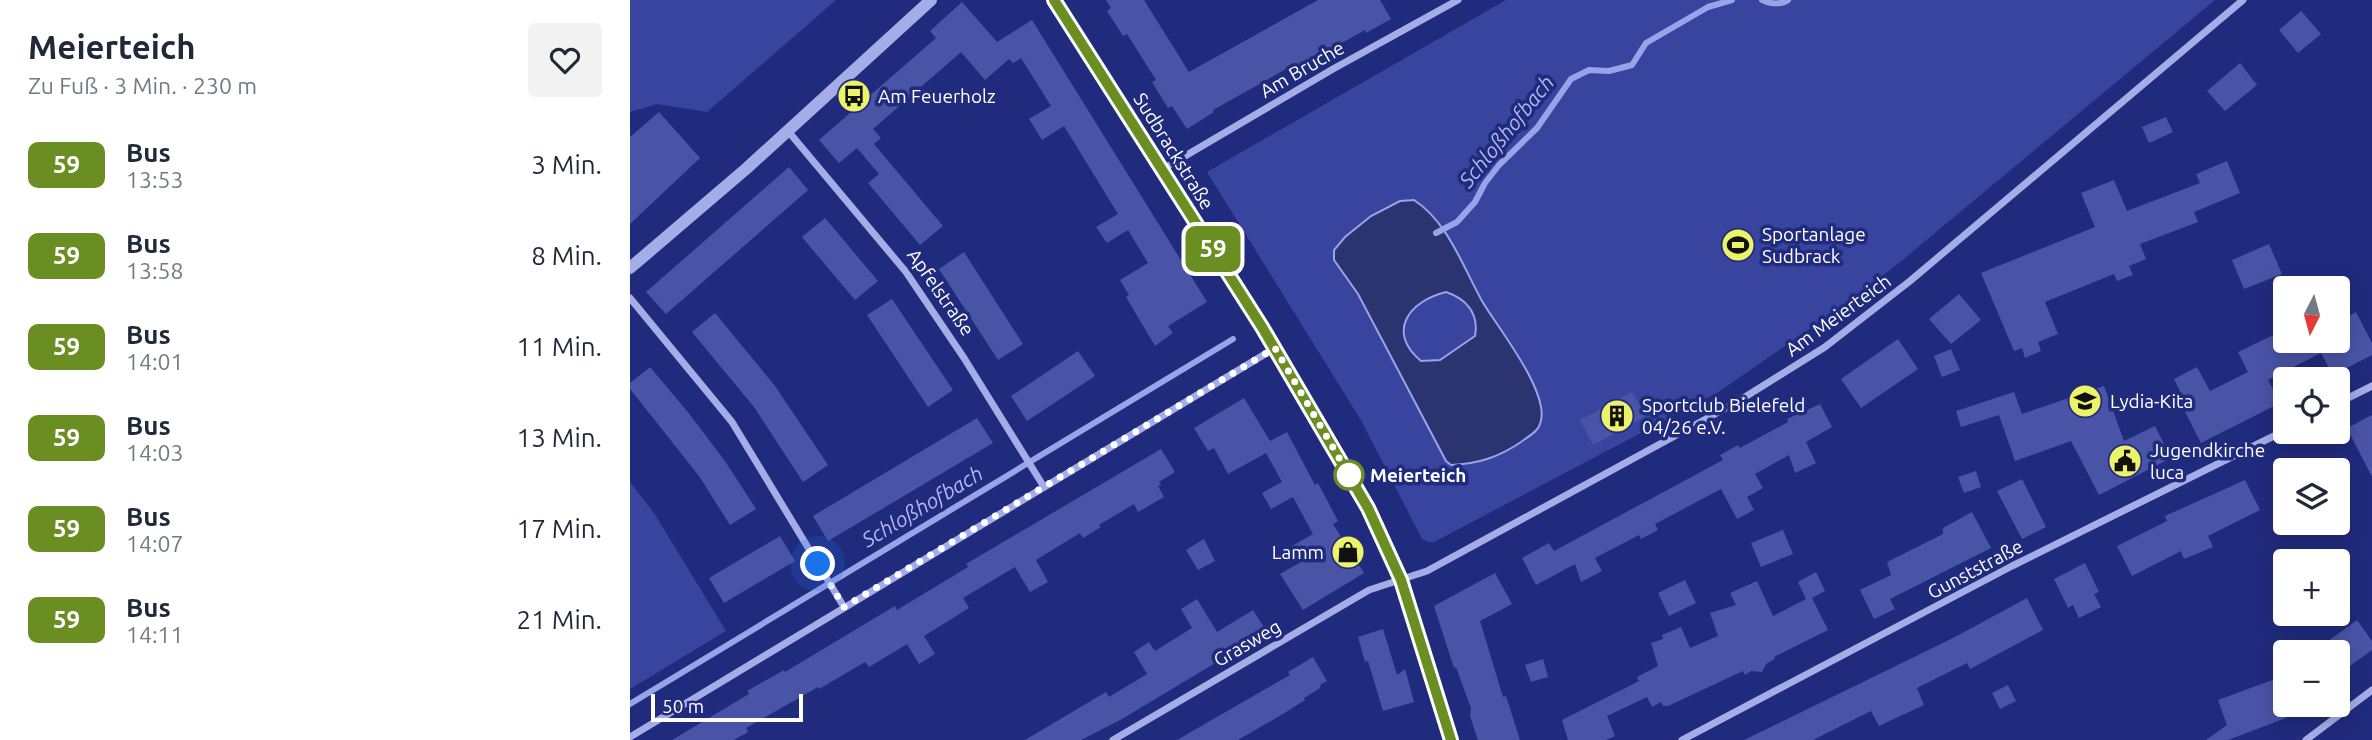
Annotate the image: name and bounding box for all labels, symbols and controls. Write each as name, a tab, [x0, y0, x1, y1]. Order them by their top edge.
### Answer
button: heart	[528, 23, 602, 97]
text: Meierteich	[28, 28, 196, 65]
street label: Am Bruche	[1256, 36, 1348, 102]
water label: Schloßhofbach	[1453, 70, 1558, 193]
text: Zu Fuß · 3 Min. · 230 m	[28, 73, 257, 98]
bus stop icon: Am Feuerholz	[835, 77, 873, 115]
place label: Am Feuerholz	[878, 85, 996, 107]
street label: Sudbrackstraße	[1129, 89, 1219, 213]
text: Bus	[126, 138, 171, 167]
text: 3 Min.	[531, 150, 602, 179]
text: 59	[53, 151, 80, 178]
text: 13:53	[126, 167, 184, 192]
place label: Sportanlage Sudbrack	[1762, 223, 1866, 267]
line badge: 59	[1182, 226, 1244, 272]
sports icon: Sportanlage Sudbrack	[1719, 226, 1757, 264]
text: Bus	[126, 229, 171, 258]
text: 59	[1199, 235, 1227, 262]
text: 8 Min.	[531, 241, 602, 270]
text: 59	[53, 242, 80, 269]
street label: Apfelstraße	[903, 244, 979, 340]
text: 13:58	[126, 258, 184, 283]
street label: Am Meierteich	[1781, 269, 1895, 361]
north arrow	[2273, 276, 2350, 354]
map controls	[2273, 276, 2350, 717]
text: Bus	[126, 320, 171, 349]
text: 11 Min.	[517, 332, 602, 361]
text: 59	[53, 333, 80, 360]
text: 14:01	[126, 349, 184, 374]
button: locate	[2273, 367, 2350, 444]
school or university icon: Lydia-Kita	[2066, 382, 2104, 420]
place label: Lydia-Kita	[2110, 390, 2193, 412]
place label: Sportclub Bielefeld 04/26 e.V.	[1642, 394, 1805, 438]
building icon: Sportclub Bielefeld 04/26 e.V.	[1598, 397, 1636, 435]
text: Bus	[126, 411, 171, 440]
text: 13 Min.	[517, 423, 602, 452]
text: 59	[53, 424, 80, 451]
place label: Jugendkirche luca	[2150, 439, 2265, 483]
text: 14:03	[126, 440, 184, 465]
public building icon: Jugendkirche luca	[2106, 442, 2144, 480]
button: layers	[2273, 458, 2350, 535]
water label: Schloßhofbach	[856, 460, 987, 552]
marker: Meierteich	[1334, 460, 1364, 490]
place label: Meierteich	[1370, 464, 1466, 486]
text: Bus	[126, 502, 171, 531]
text: 17 Min.	[517, 514, 602, 543]
text: 59	[53, 515, 80, 542]
text: 14:07	[126, 531, 184, 556]
shop icon: Lamm	[1329, 533, 1367, 571]
street label: Gunststraße	[1924, 535, 2026, 603]
place label: Lamm	[1272, 541, 1324, 563]
your location	[800, 546, 835, 581]
button: +	[2273, 549, 2350, 626]
text: Bus	[126, 593, 171, 622]
text: 21 Min.	[517, 605, 602, 634]
text: 59	[53, 606, 80, 633]
street label: Grasweg	[1209, 615, 1285, 671]
text: 14:11	[126, 622, 184, 647]
button: −	[2273, 640, 2350, 717]
scale bar	[651, 691, 803, 723]
text: 50 m	[662, 695, 704, 717]

